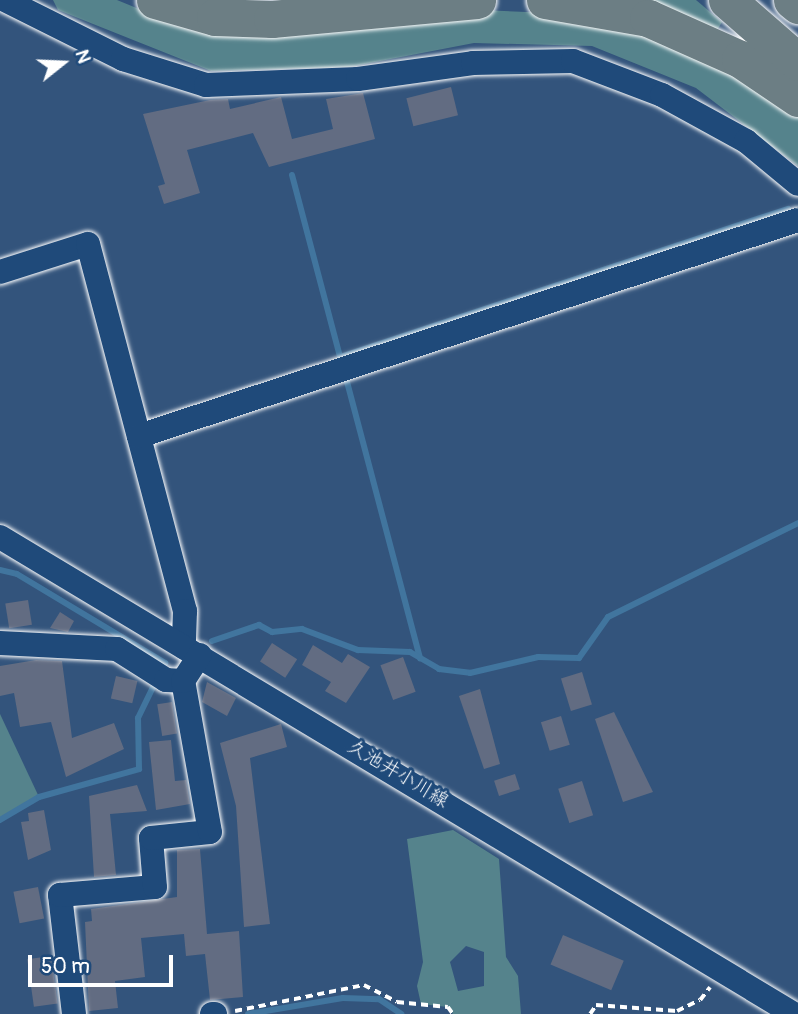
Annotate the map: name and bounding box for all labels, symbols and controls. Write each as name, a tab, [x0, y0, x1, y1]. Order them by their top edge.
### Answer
north arrow	[28, 28, 98, 98]
text: N	[70, 47, 96, 66]
street label: 久池井小川線	[343, 735, 453, 813]
scale bar	[32, 940, 177, 984]
text: 50 m	[41, 953, 90, 980]

